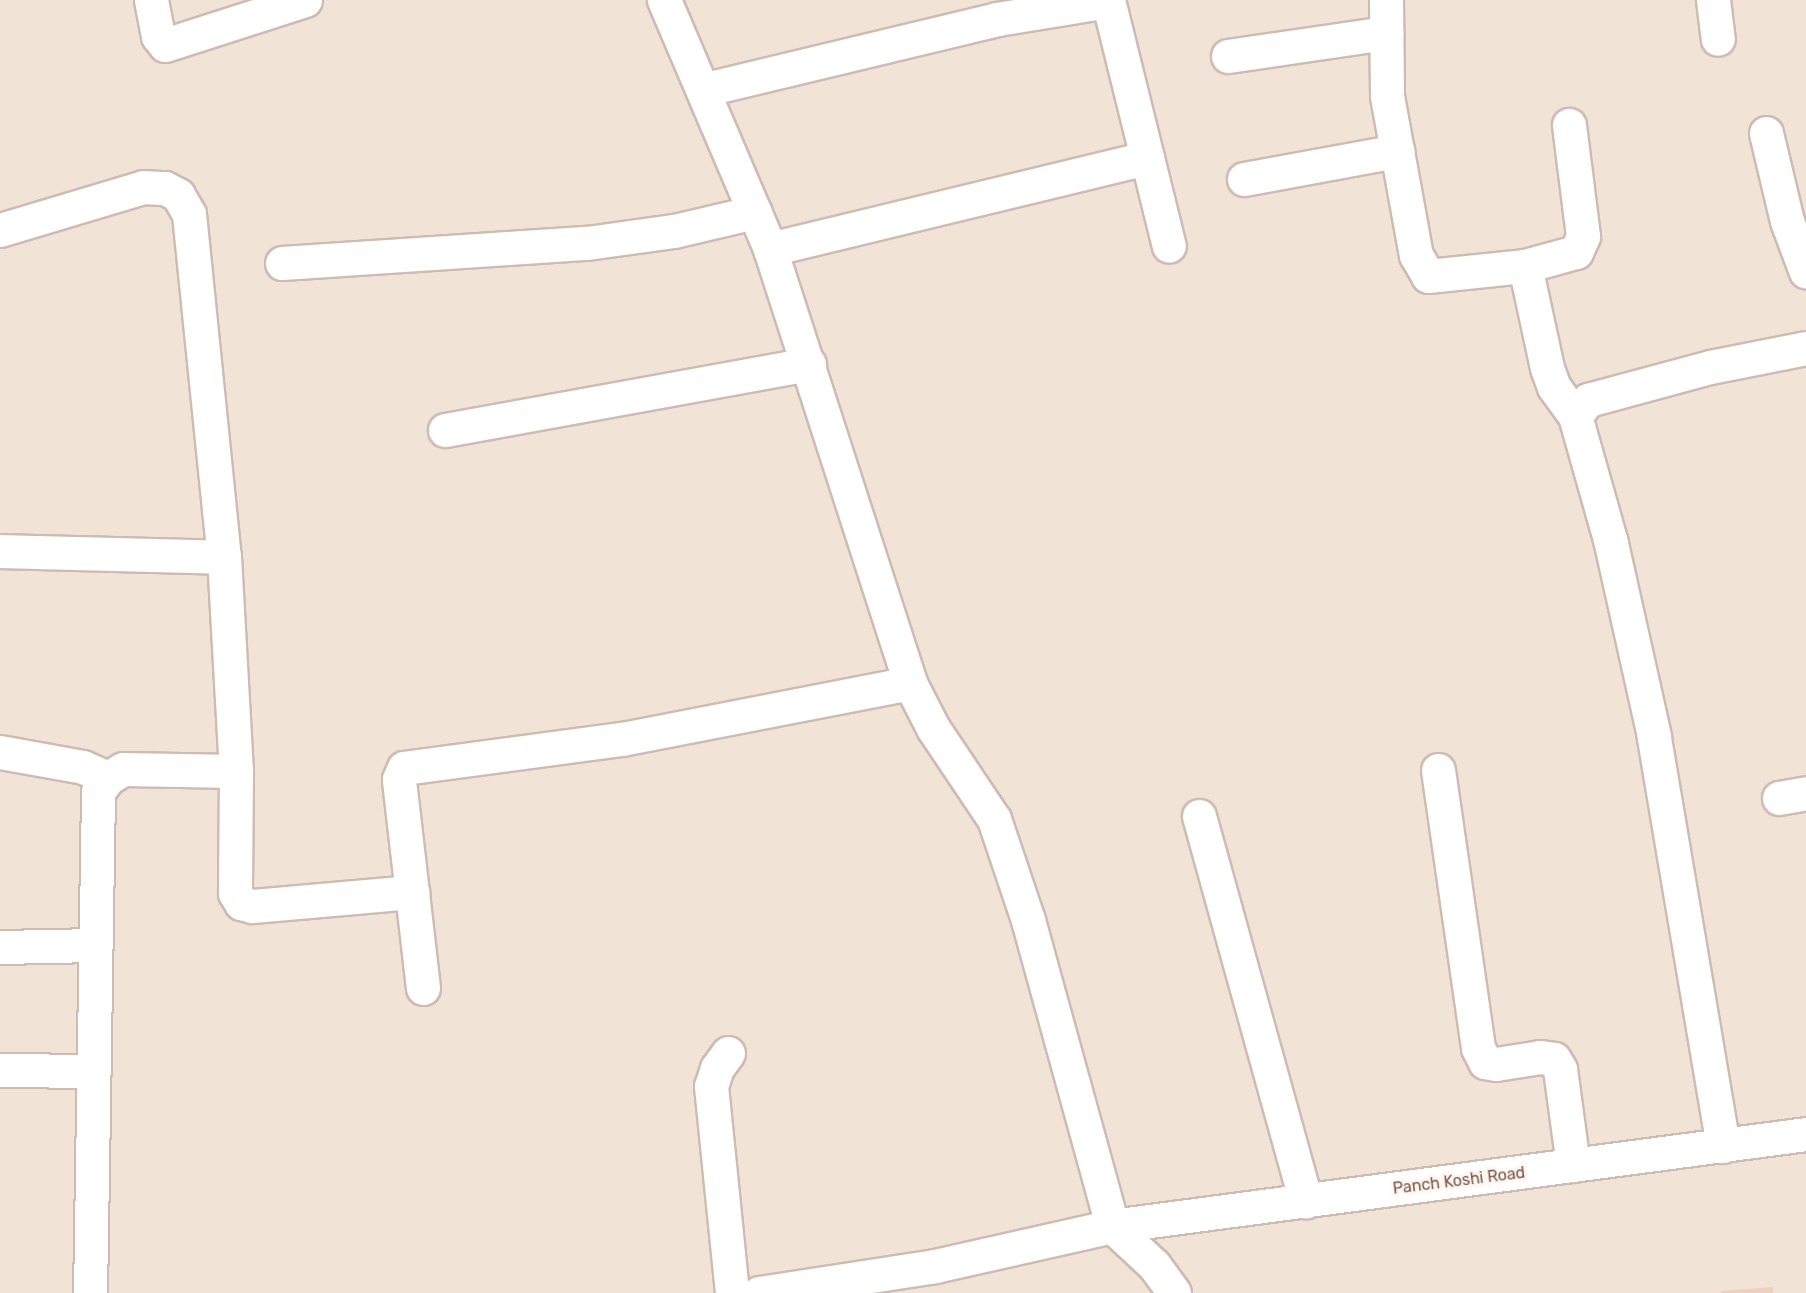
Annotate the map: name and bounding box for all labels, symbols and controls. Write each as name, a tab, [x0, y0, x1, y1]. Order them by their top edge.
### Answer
street label: Panch Koshi Road	[1392, 1163, 1526, 1199]

